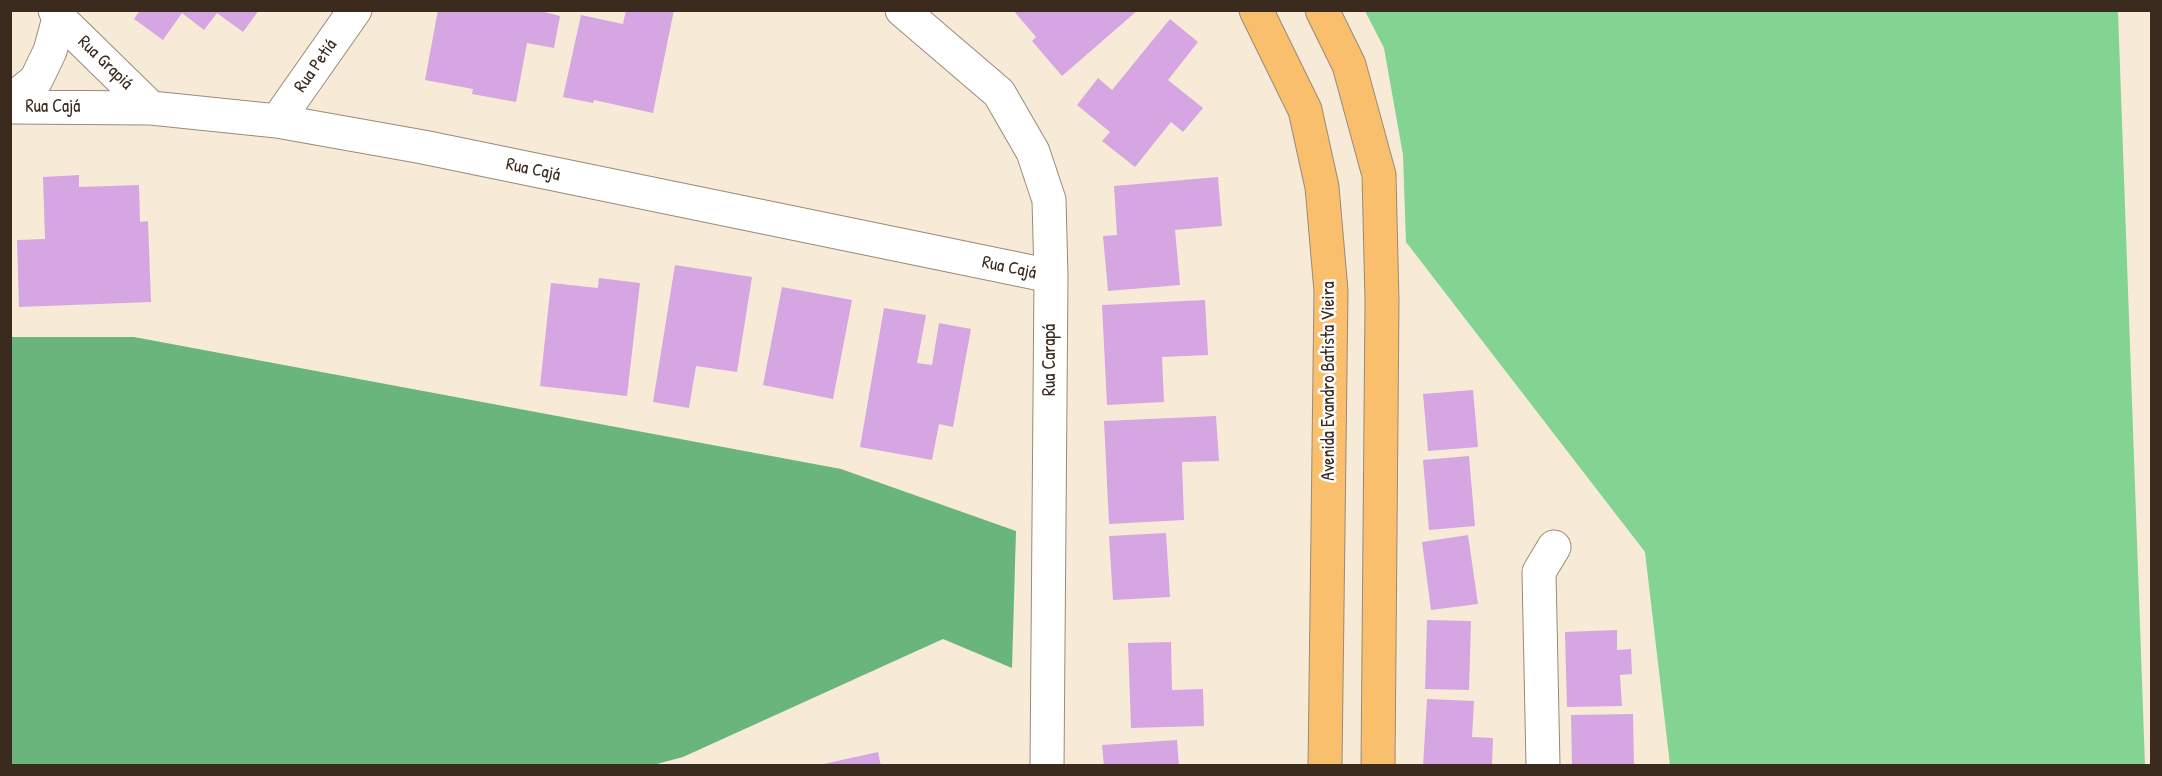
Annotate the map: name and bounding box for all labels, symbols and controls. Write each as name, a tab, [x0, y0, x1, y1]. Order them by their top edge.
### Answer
street label: Rua Grapiá	[73, 32, 137, 94]
street label: Rua Petiá	[290, 35, 342, 97]
street label: Rua Cajá	[26, 96, 80, 118]
street label: Rua Cajá	[504, 154, 562, 186]
street label: Rua Cajá	[980, 252, 1038, 284]
street label: Avenida Evandro Batista Vieira	[1318, 281, 1340, 481]
street label: Rua Carapá	[1039, 324, 1061, 396]

